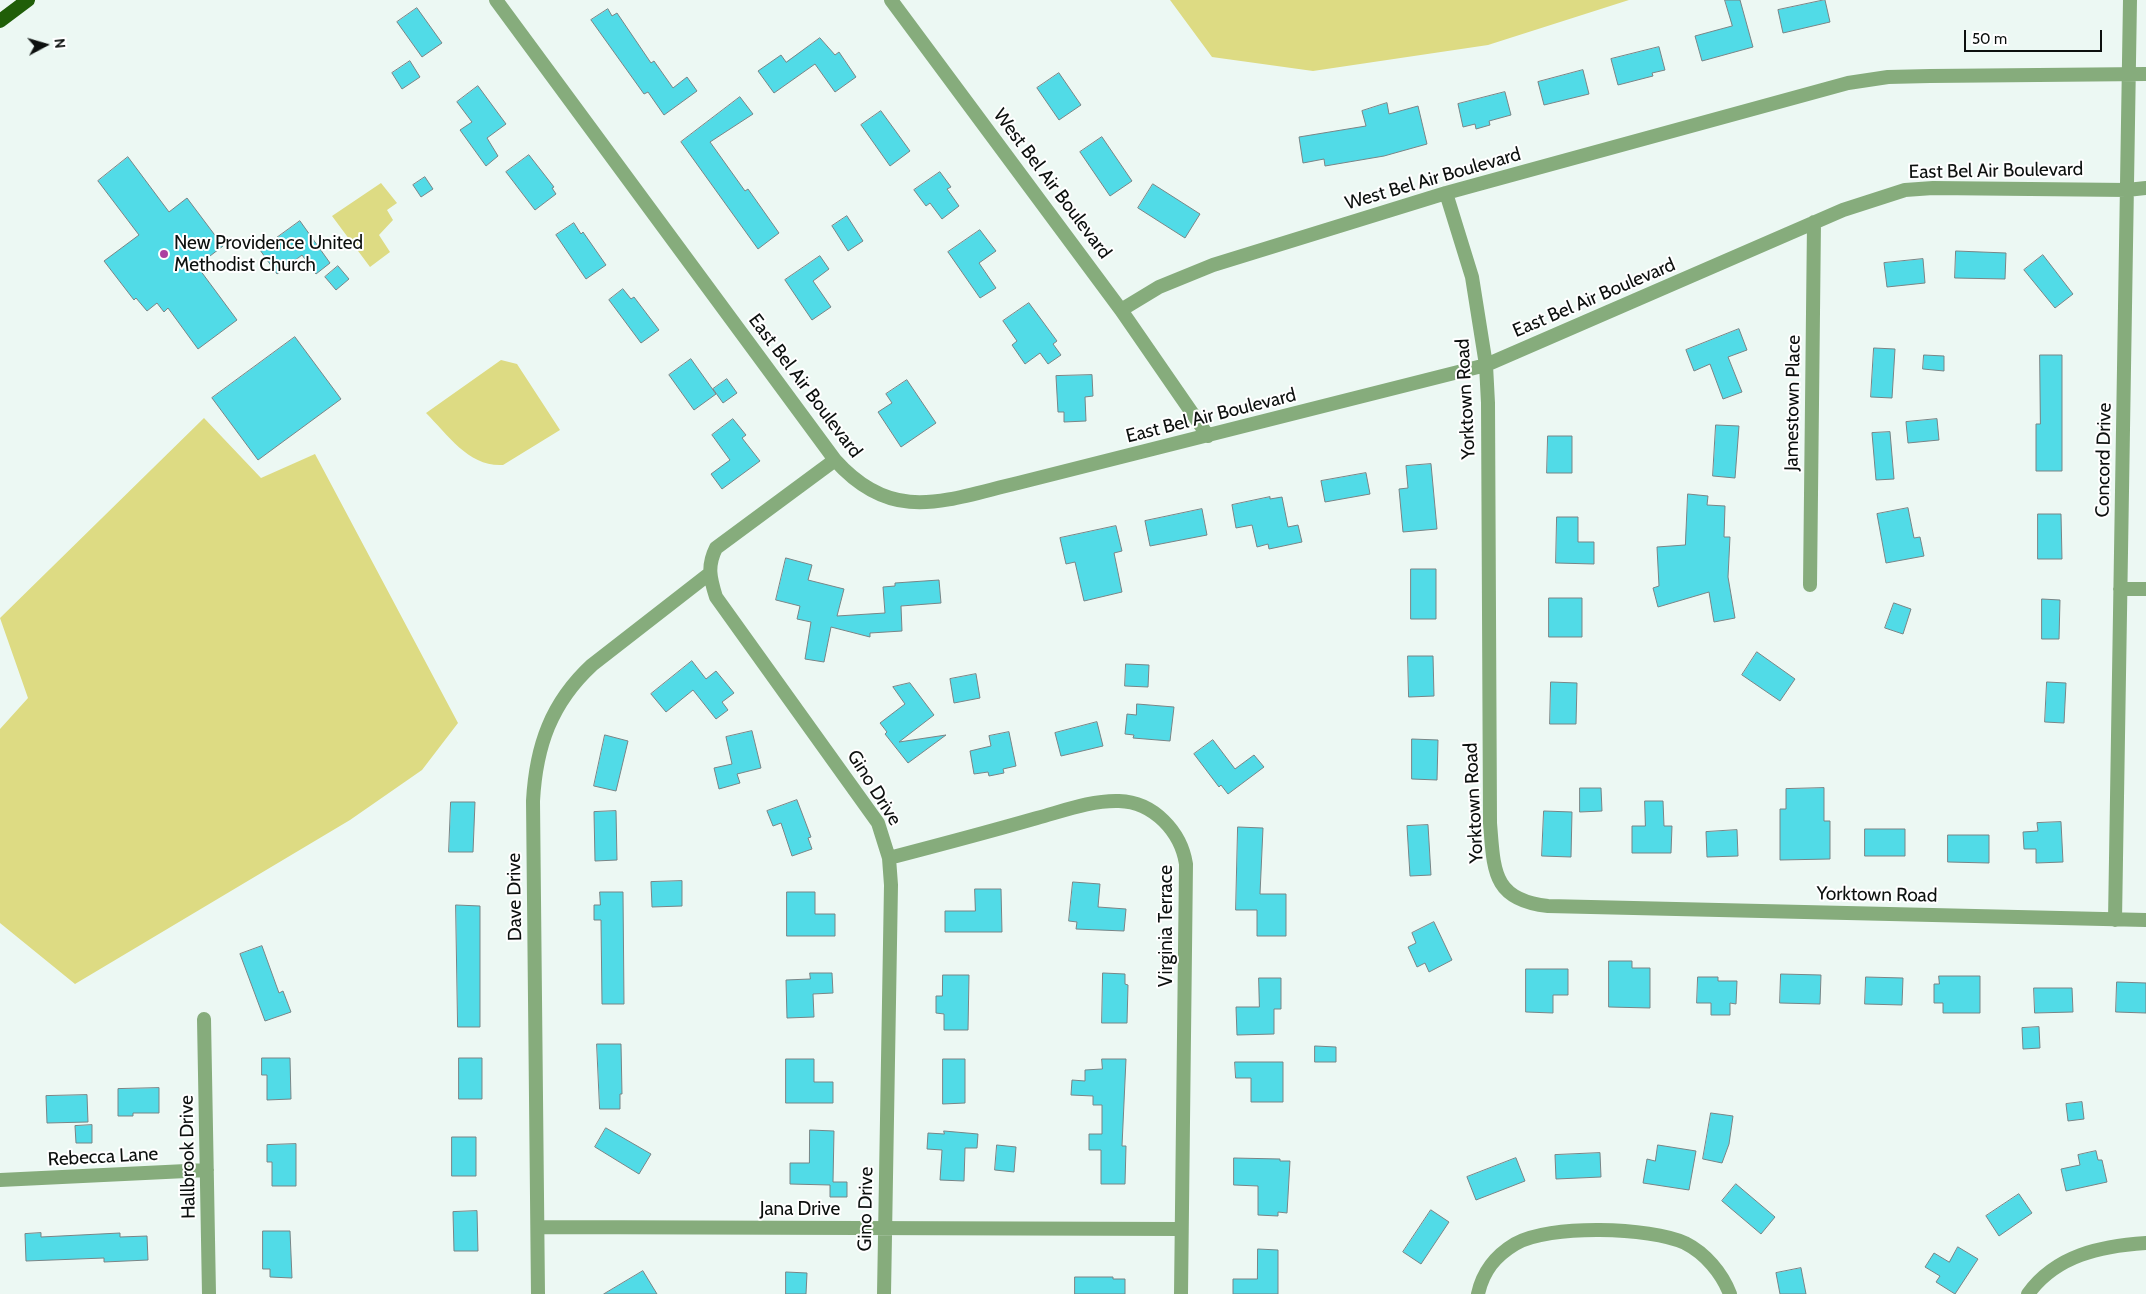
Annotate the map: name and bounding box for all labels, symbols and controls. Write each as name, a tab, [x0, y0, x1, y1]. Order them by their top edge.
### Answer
north arrow	[20, 20, 70, 70]
scale bar	[1966, 20, 2104, 52]
text: 50 m	[1972, 30, 2007, 48]
text: N	[50, 38, 69, 49]
street label: West Bel Air Boulevard	[988, 105, 1116, 263]
street label: West Bel Air Boulevard	[1342, 143, 1524, 215]
street label: East Bel Air Boulevard	[1909, 158, 2083, 184]
place label: New Providence United Methodist Church	[174, 232, 363, 276]
marker: New Providence United Methodist Church	[158, 248, 170, 260]
street label: East Bel Air Boulevard	[1509, 253, 1679, 343]
street label: East Bel Air Boulevard	[743, 309, 867, 463]
street label: Jamestown Place	[1780, 335, 1806, 471]
street label: Yorktown Road	[1451, 338, 1481, 460]
street label: East Bel Air Boulevard	[1124, 384, 1298, 448]
street label: Concord Drive	[2092, 402, 2116, 518]
street label: Yorktown Road	[1459, 742, 1489, 864]
street label: Gino Drive	[842, 746, 906, 830]
street label: Dave Drive	[503, 853, 527, 941]
street label: Virginia Terrace	[1155, 865, 1177, 987]
street label: Yorktown Road	[1816, 883, 1938, 907]
street label: Hallbrook Drive	[176, 1095, 200, 1219]
street label: Rebecca Lane	[47, 1143, 159, 1171]
street label: Gino Drive	[854, 1166, 878, 1252]
street label: Jana Drive	[760, 1198, 840, 1220]

